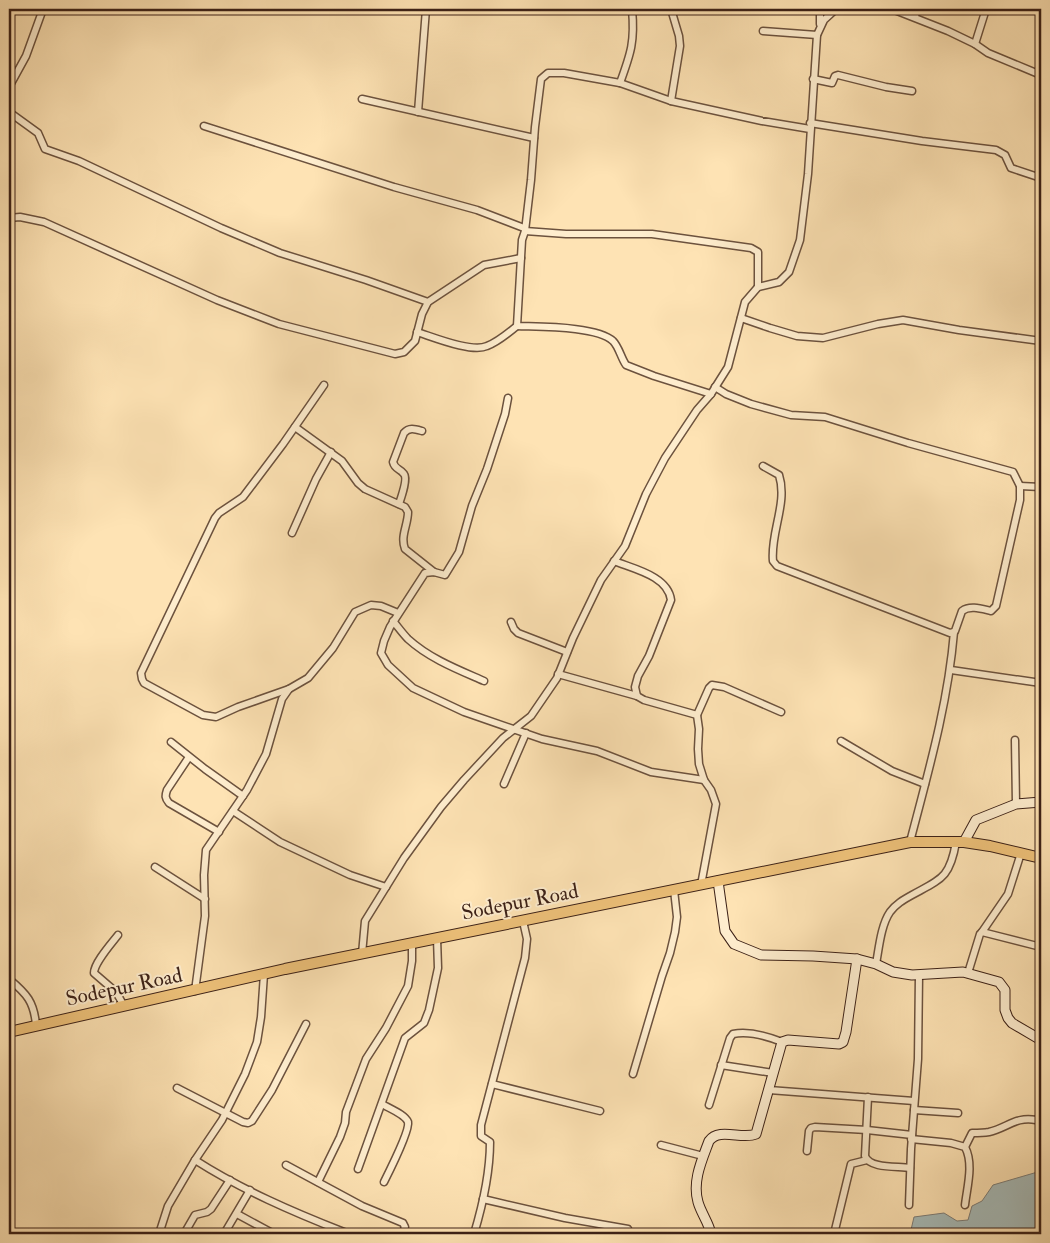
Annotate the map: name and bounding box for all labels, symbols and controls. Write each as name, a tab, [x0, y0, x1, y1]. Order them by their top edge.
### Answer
street label: Sodepur Road	[459, 877, 581, 927]
street label: Sodepur Road	[63, 961, 185, 1013]

